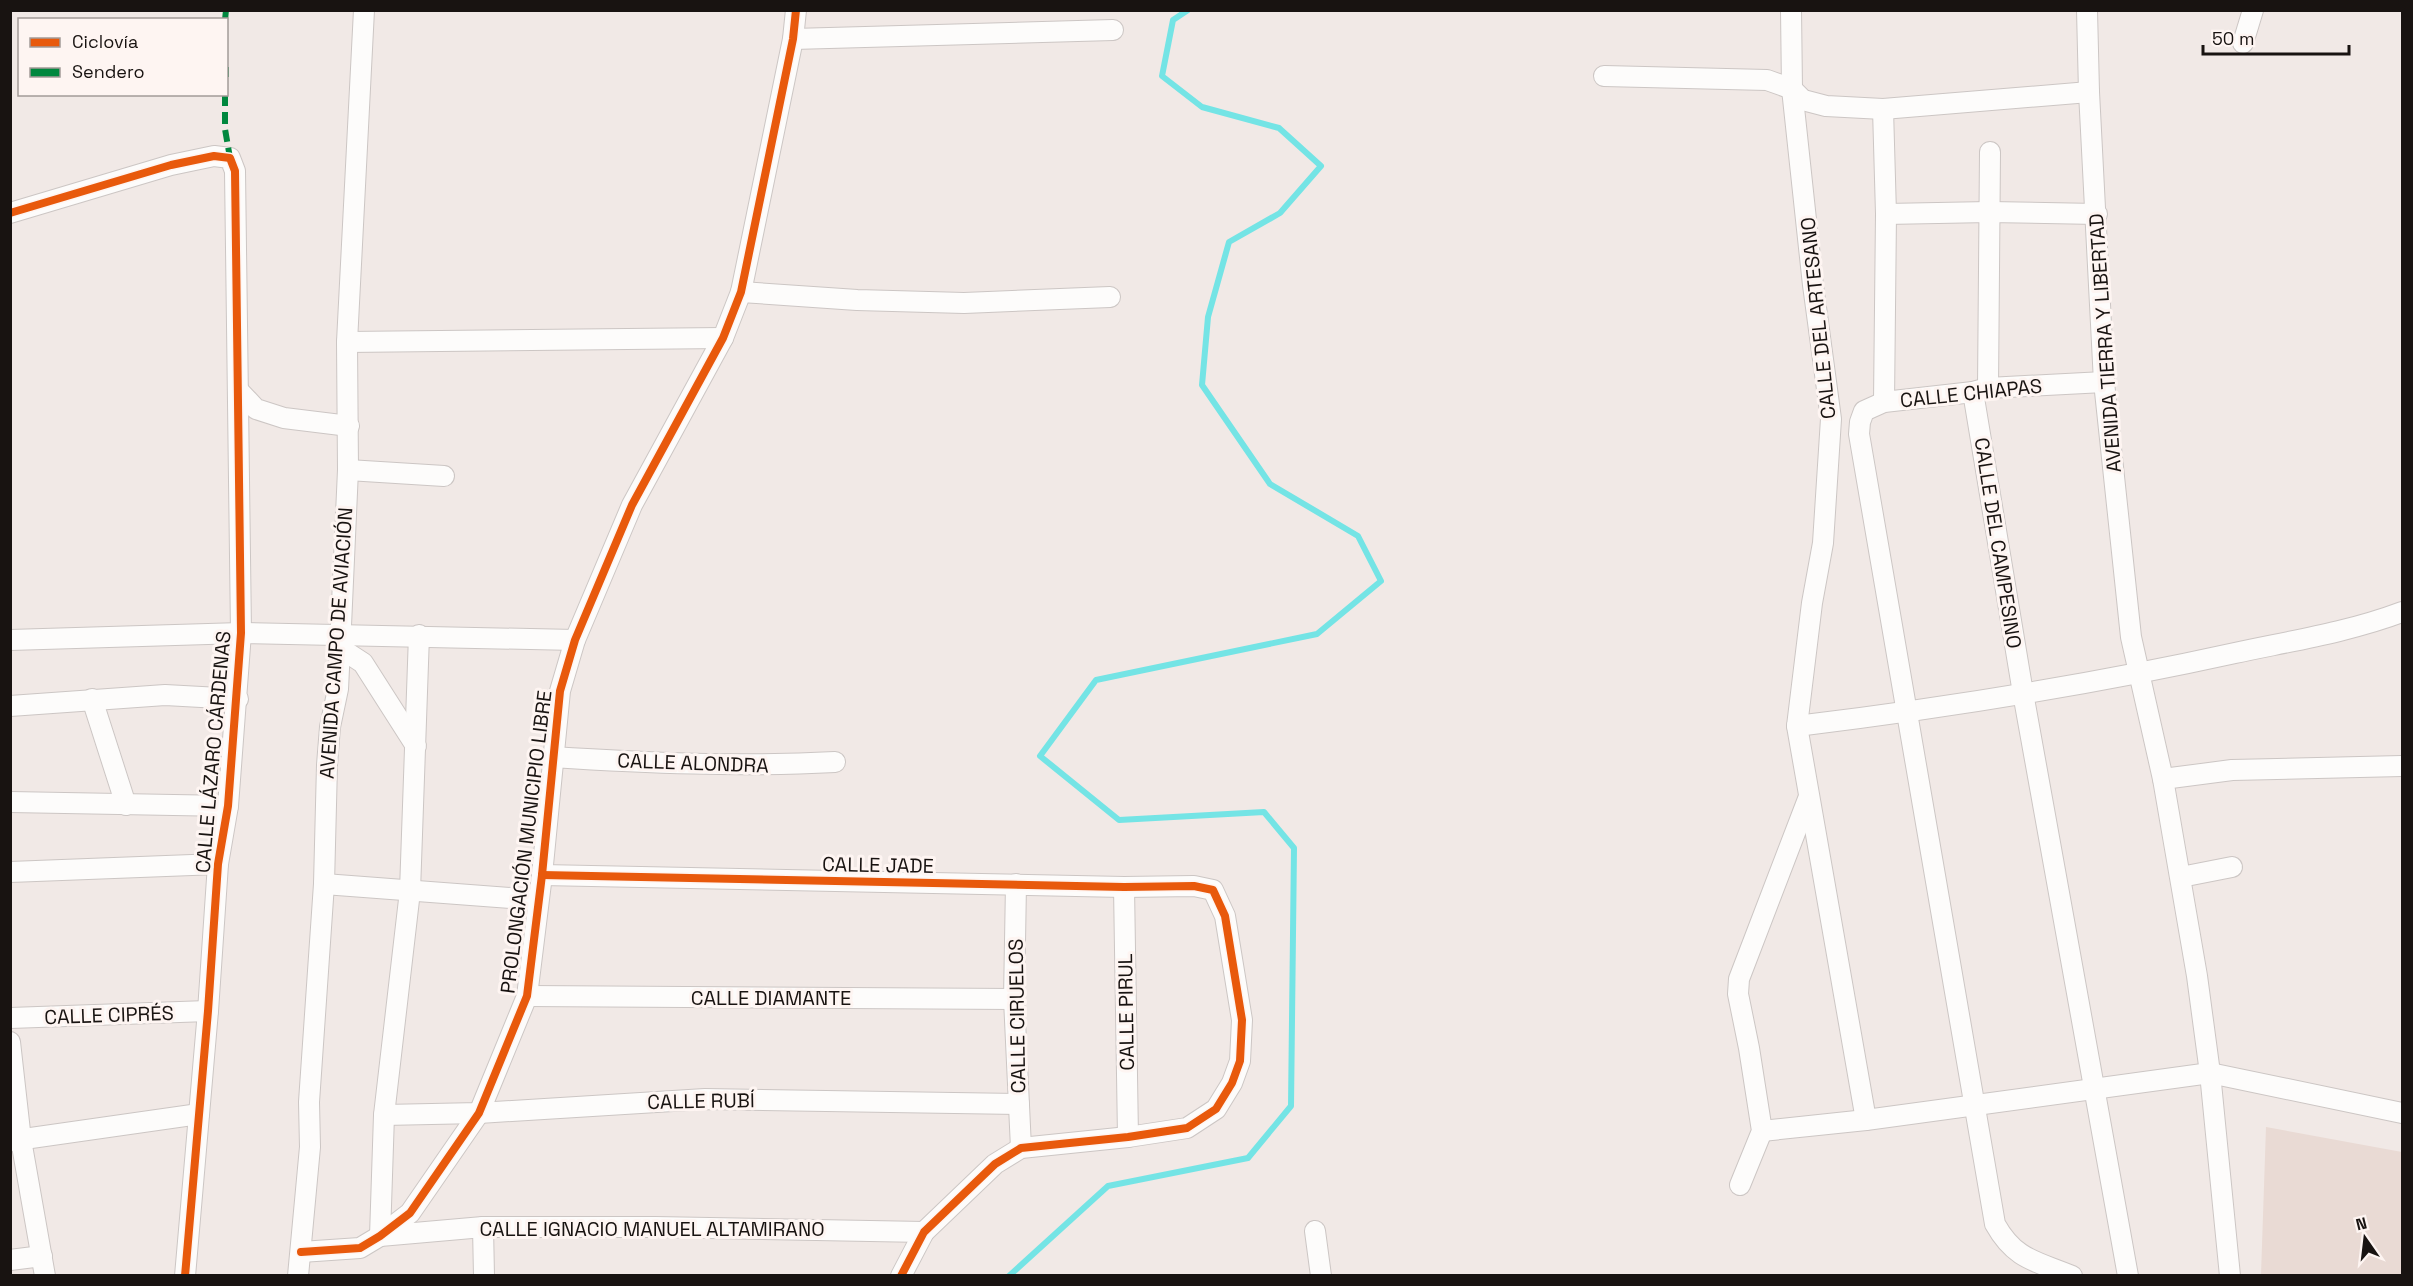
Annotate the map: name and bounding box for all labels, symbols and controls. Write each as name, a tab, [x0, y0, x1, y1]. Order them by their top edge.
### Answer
legend	[18, 18, 228, 96]
scale bar	[2203, 18, 2348, 56]
text: 50 m	[2212, 27, 2254, 50]
text: Ciclovía	[72, 30, 138, 53]
text: Sendero	[72, 60, 145, 83]
street label: AVENIDA TIERRA Y LIBERTAD	[2083, 213, 2127, 473]
street label: CALLE DEL ARTESANO	[1794, 216, 1842, 420]
street label: CALLE CHIAPAS	[1899, 373, 2043, 413]
street label: CALLE DEL CAMPESINO	[1968, 436, 2028, 650]
street label: AVENIDA CAMPO DE AVIACIÓN	[314, 506, 358, 780]
street label: CALLE LÁZARO CÁRDENAS	[189, 630, 237, 874]
street label: PROLONGACIÓN MUNICIPIO LIBRE	[495, 689, 557, 995]
street label: CALLE ALONDRA	[617, 747, 770, 779]
street label: CALLE JADE	[822, 851, 934, 879]
street label: CALLE CIRUELOS	[1003, 938, 1031, 1094]
street label: CALLE PIRUL	[1112, 953, 1140, 1071]
street label: CALLE DIAMANTE	[691, 985, 851, 1011]
street label: CALLE CIPRÉS	[44, 1000, 174, 1030]
street label: CALLE RUBÍ	[647, 1087, 755, 1115]
north arrow	[2335, 1208, 2395, 1268]
text: N	[2354, 1212, 2369, 1235]
street label: CALLE IGNACIO MANUEL ALTAMIRANO	[479, 1216, 825, 1242]

